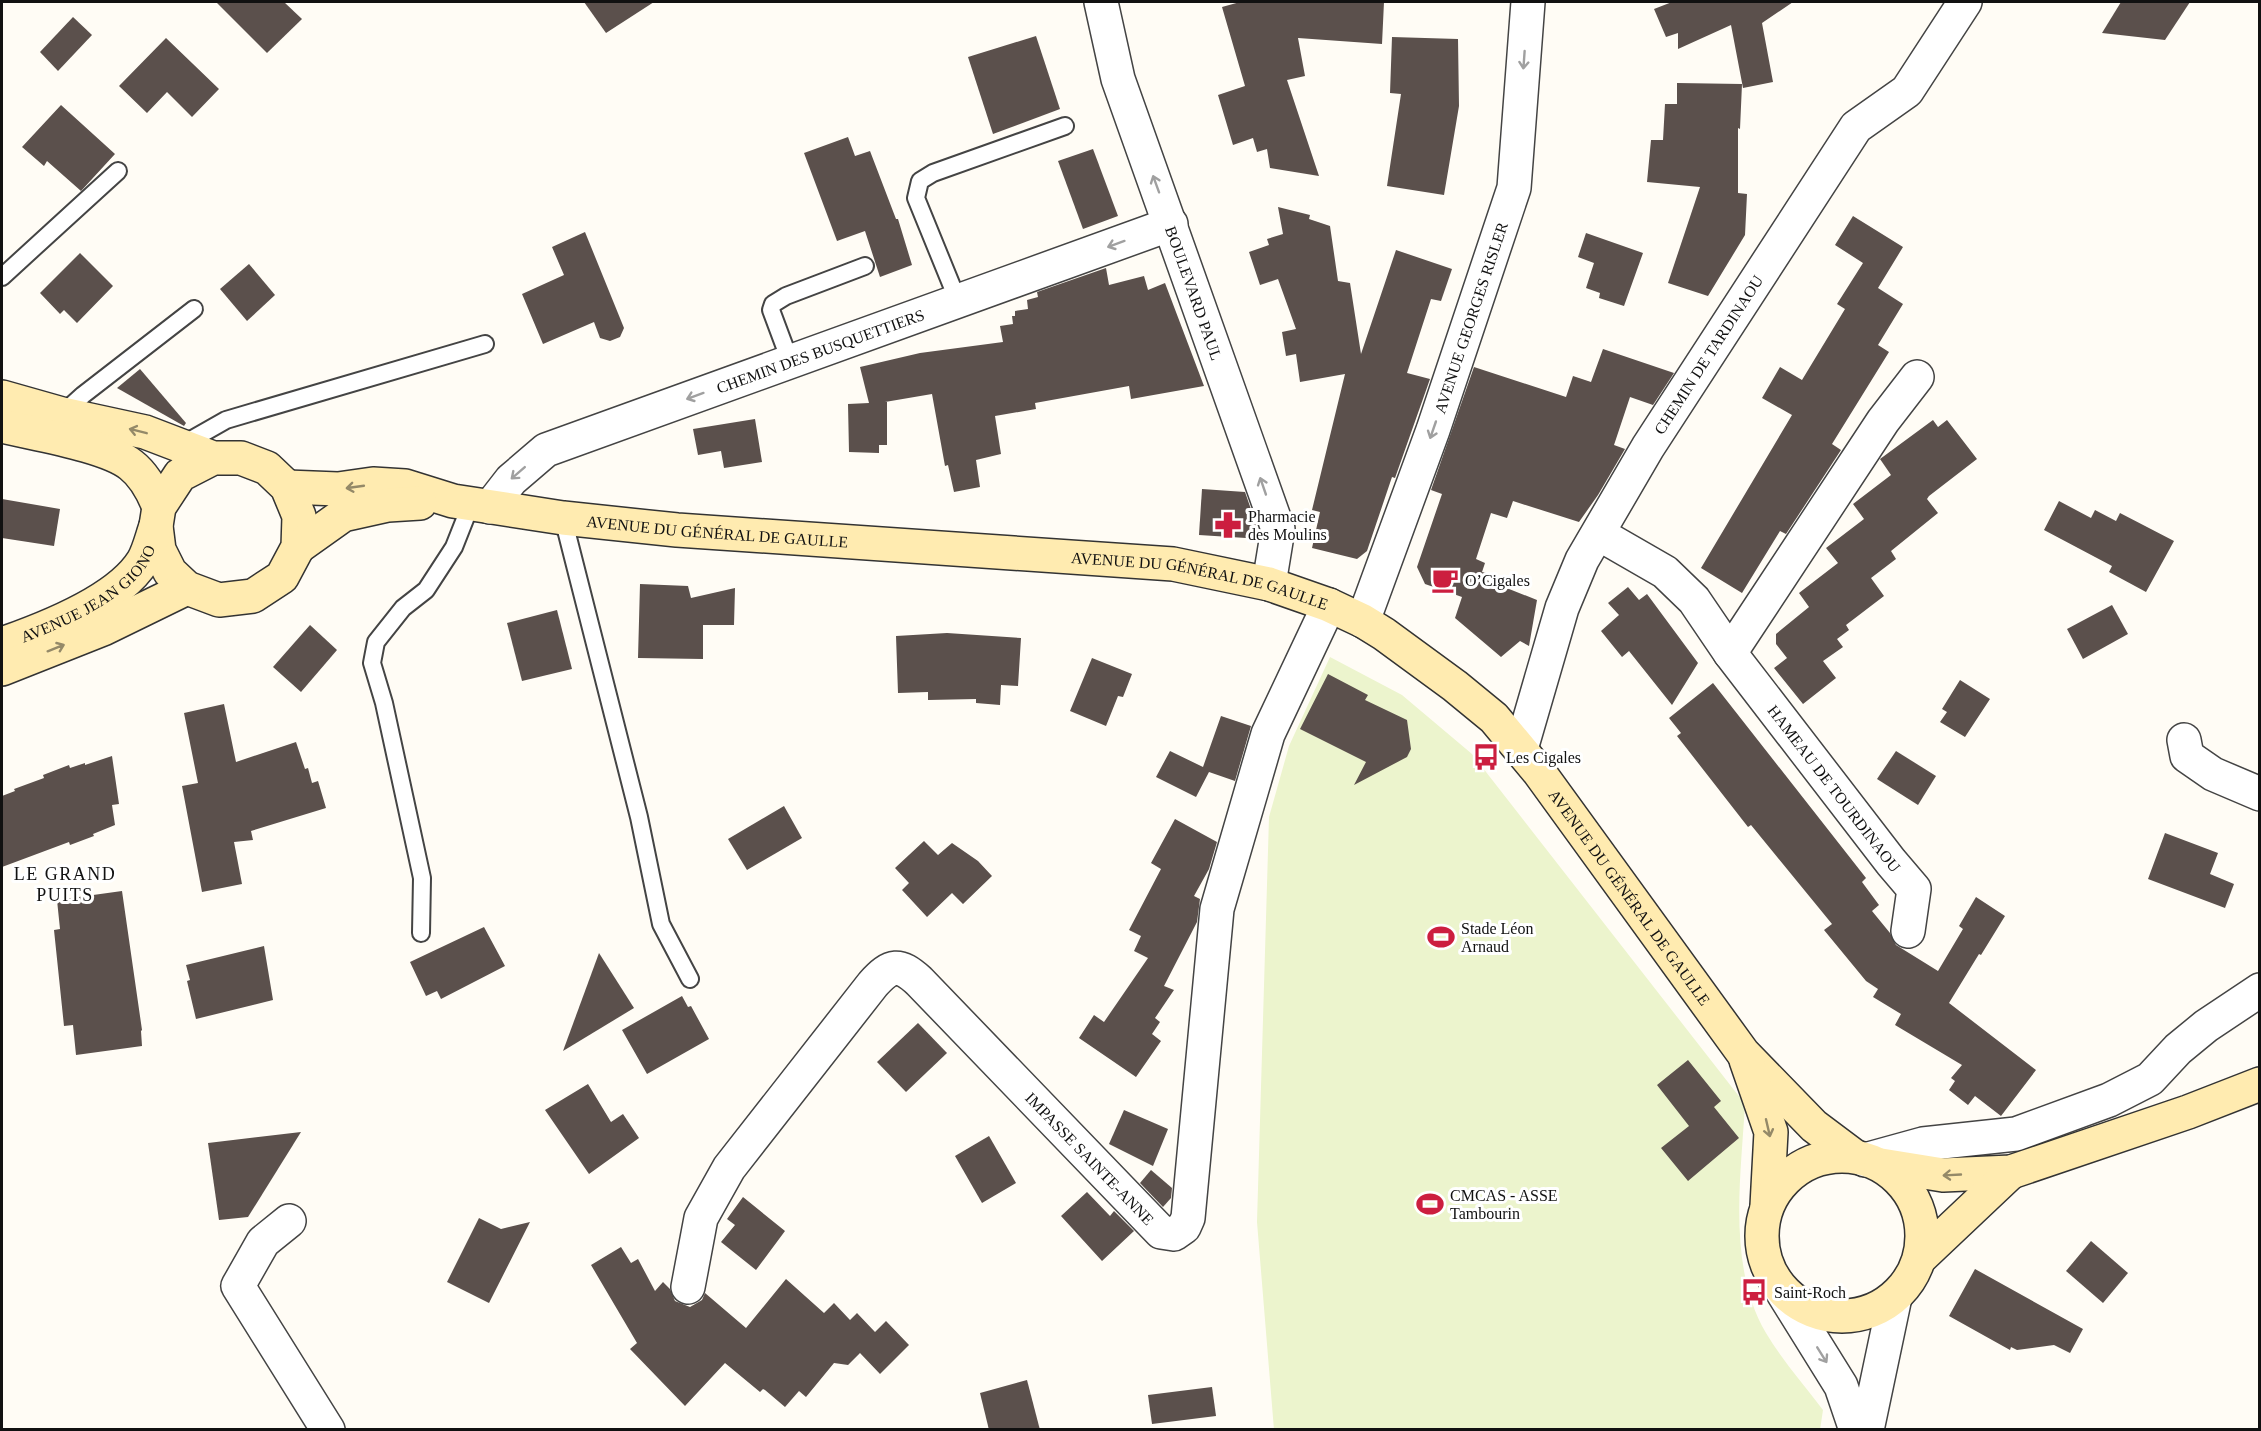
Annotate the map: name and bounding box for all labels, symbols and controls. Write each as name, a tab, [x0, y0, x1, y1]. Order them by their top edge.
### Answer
one-way arrow	[1518, 49, 1529, 69]
one-way arrow	[1150, 175, 1161, 194]
street label: AVENUE GEORGES RISLER	[1431, 220, 1511, 416]
street label: BOULEVARD PAUL	[1162, 224, 1225, 362]
one-way arrow	[1107, 239, 1126, 250]
street label: CHEMIN DE TARDINAOU	[1651, 272, 1767, 437]
street label: CHEMIN DES BUSQUETTIERS	[714, 306, 927, 397]
one-way arrow	[686, 391, 705, 402]
one-way arrow	[1426, 420, 1437, 439]
one-way arrow	[129, 425, 148, 437]
one-way arrow	[511, 466, 526, 480]
one-way arrow	[1257, 478, 1268, 496]
one-way arrow	[346, 482, 366, 493]
place label: Pharmacie des Moulins	[1248, 508, 1327, 543]
pharmacy icon: Pharmacie des Moulins	[1213, 510, 1243, 540]
street label: AVENUE DU GÉNÉRAL DE GAULLE	[586, 513, 849, 551]
street label: AVENUE JEAN GIONO	[19, 543, 158, 645]
street label: AVENUE DU GÉNÉRAL DE GAULLE	[1071, 549, 1330, 613]
cafe icon: O’Cigales	[1430, 565, 1460, 595]
place label: O’Cigales	[1465, 572, 1530, 590]
one-way arrow	[46, 642, 65, 653]
street label: HAMEAU DE TOURDINAOU	[1764, 702, 1904, 876]
bus stop icon: Les Cigales	[1471, 742, 1501, 772]
place label: Les Cigales	[1506, 749, 1581, 767]
street label: AVENUE DU GÉNÉRAL DE GAULLE	[1545, 786, 1713, 1008]
district label: LE GRAND PUITS	[14, 864, 116, 905]
place label: Stade Léon Arnaud	[1461, 920, 1533, 955]
sports icon: Stade Léon Arnaud	[1426, 922, 1456, 952]
street label: IMPASSE SAINTE-ANNE	[1022, 1089, 1157, 1228]
one-way arrow	[1763, 1118, 1774, 1137]
one-way arrow	[1943, 1169, 1963, 1180]
place label: CMCAS - ASSE Tambourin	[1450, 1187, 1558, 1222]
sports icon: CMCAS - ASSE Tambourin	[1415, 1189, 1445, 1219]
bus stop icon: Saint-Roch	[1739, 1277, 1769, 1307]
place label: Saint-Roch	[1774, 1284, 1846, 1301]
one-way arrow	[1816, 1346, 1828, 1363]

